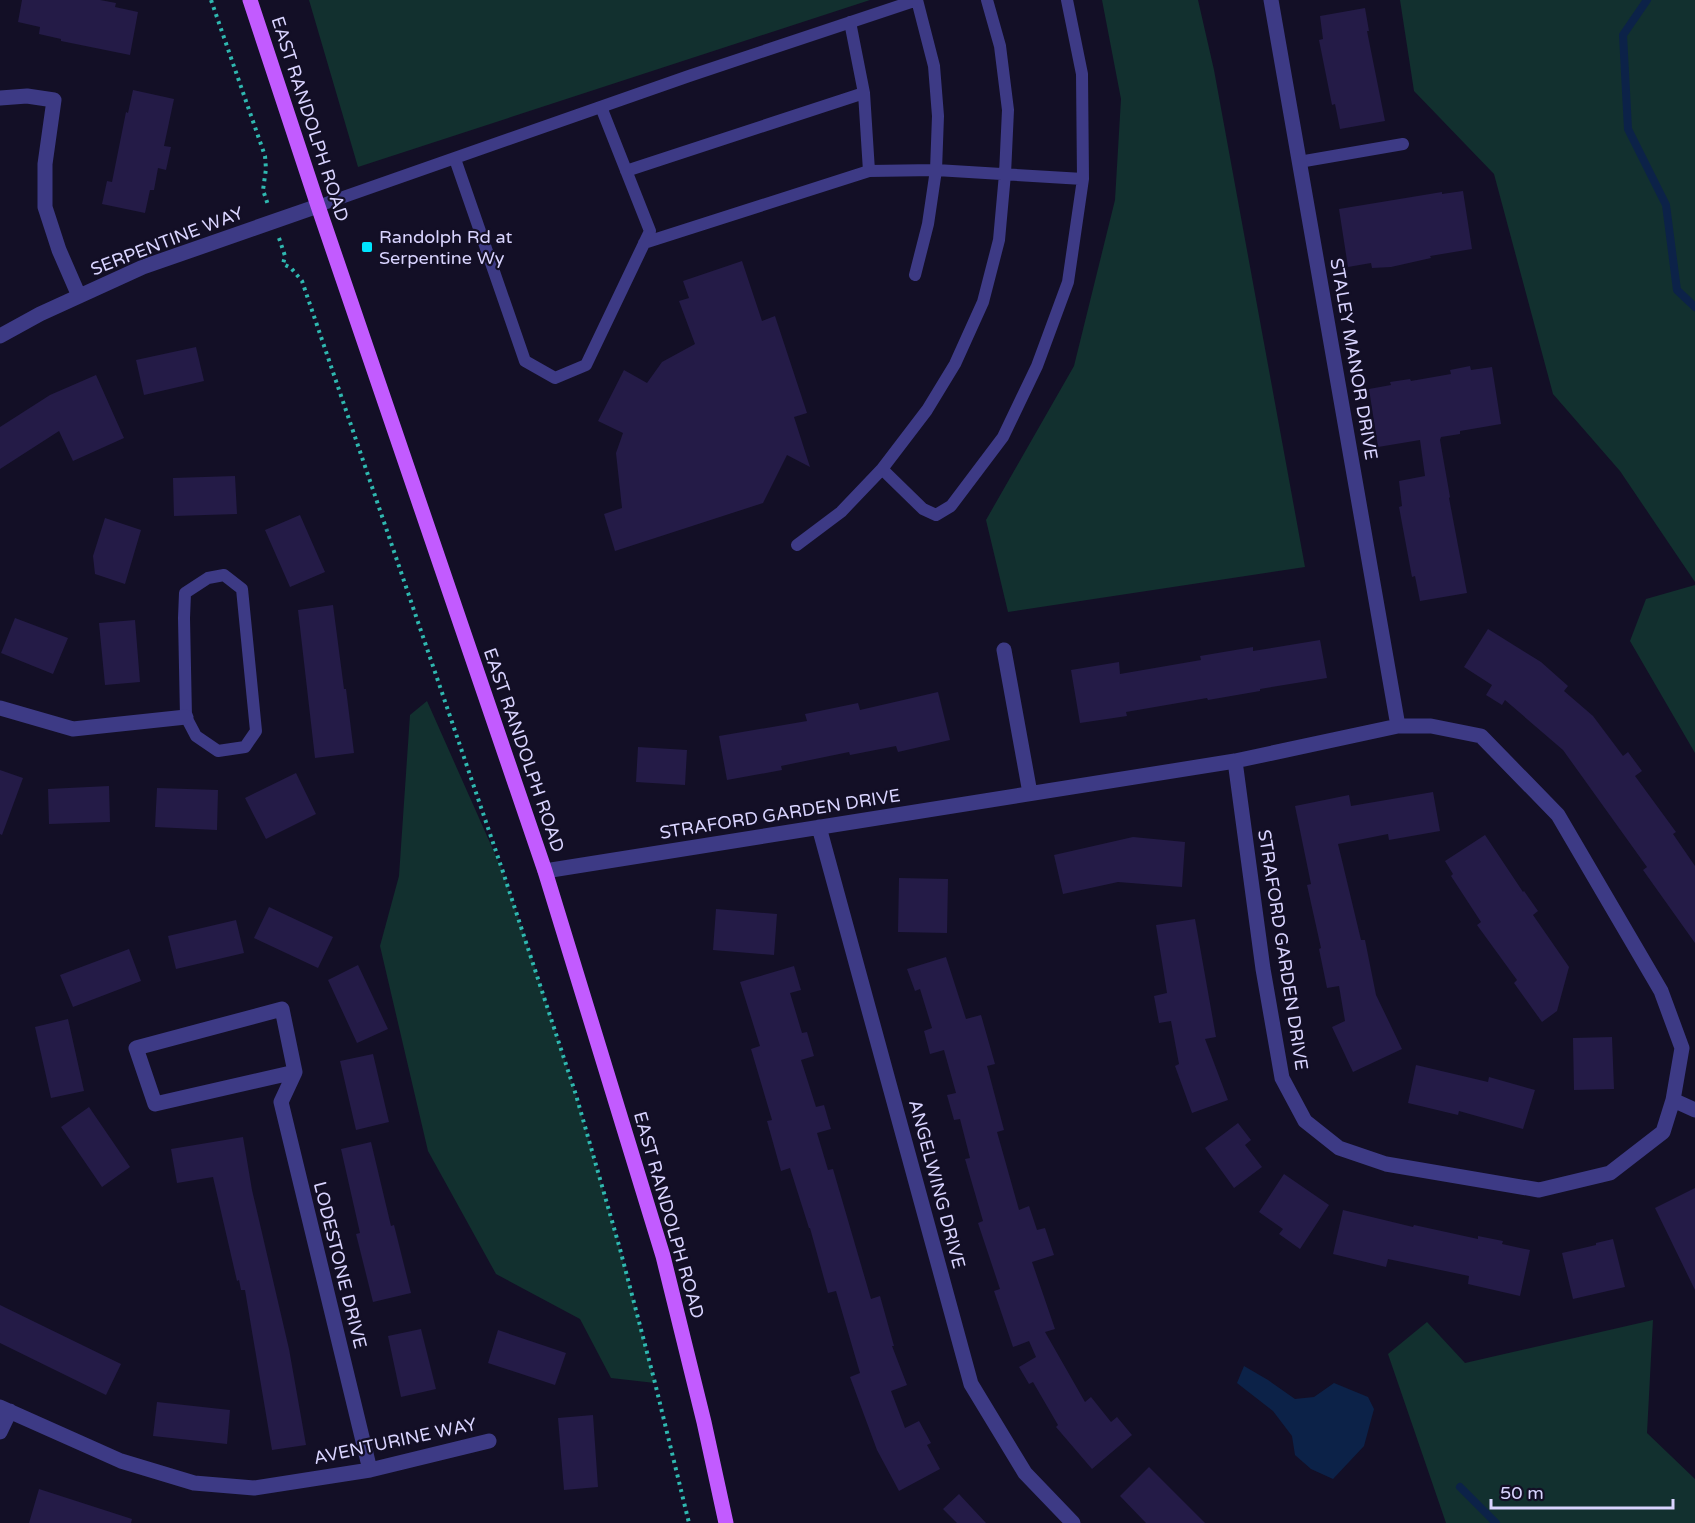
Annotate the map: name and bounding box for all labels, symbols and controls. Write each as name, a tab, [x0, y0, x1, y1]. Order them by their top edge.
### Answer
street label: EAST RANDOLPH ROAD	[266, 14, 354, 224]
street label: SERPENTINE WAY	[87, 201, 247, 280]
place label: Randolph Rd at Serpentine Wy	[379, 226, 512, 269]
marker: Randolph Rd at Serpentine Wy	[360, 240, 374, 254]
street label: STALEY MANOR DRIVE	[1325, 256, 1383, 462]
street label: EAST RANDOLPH ROAD	[479, 645, 569, 855]
street label: STRAFORD GARDEN DRIVE	[658, 784, 902, 844]
street label: STRAFORD GARDEN DRIVE	[1253, 828, 1313, 1072]
street label: ANGELWING DRIVE	[904, 1097, 970, 1271]
street label: EAST RANDOLPH ROAD	[629, 1109, 709, 1321]
street label: LODESTONE DRIVE	[309, 1179, 371, 1351]
street label: AVENTURINE WAY	[311, 1413, 479, 1469]
scale bar	[1491, 1472, 1672, 1510]
text: 50 m	[1500, 1482, 1544, 1504]

